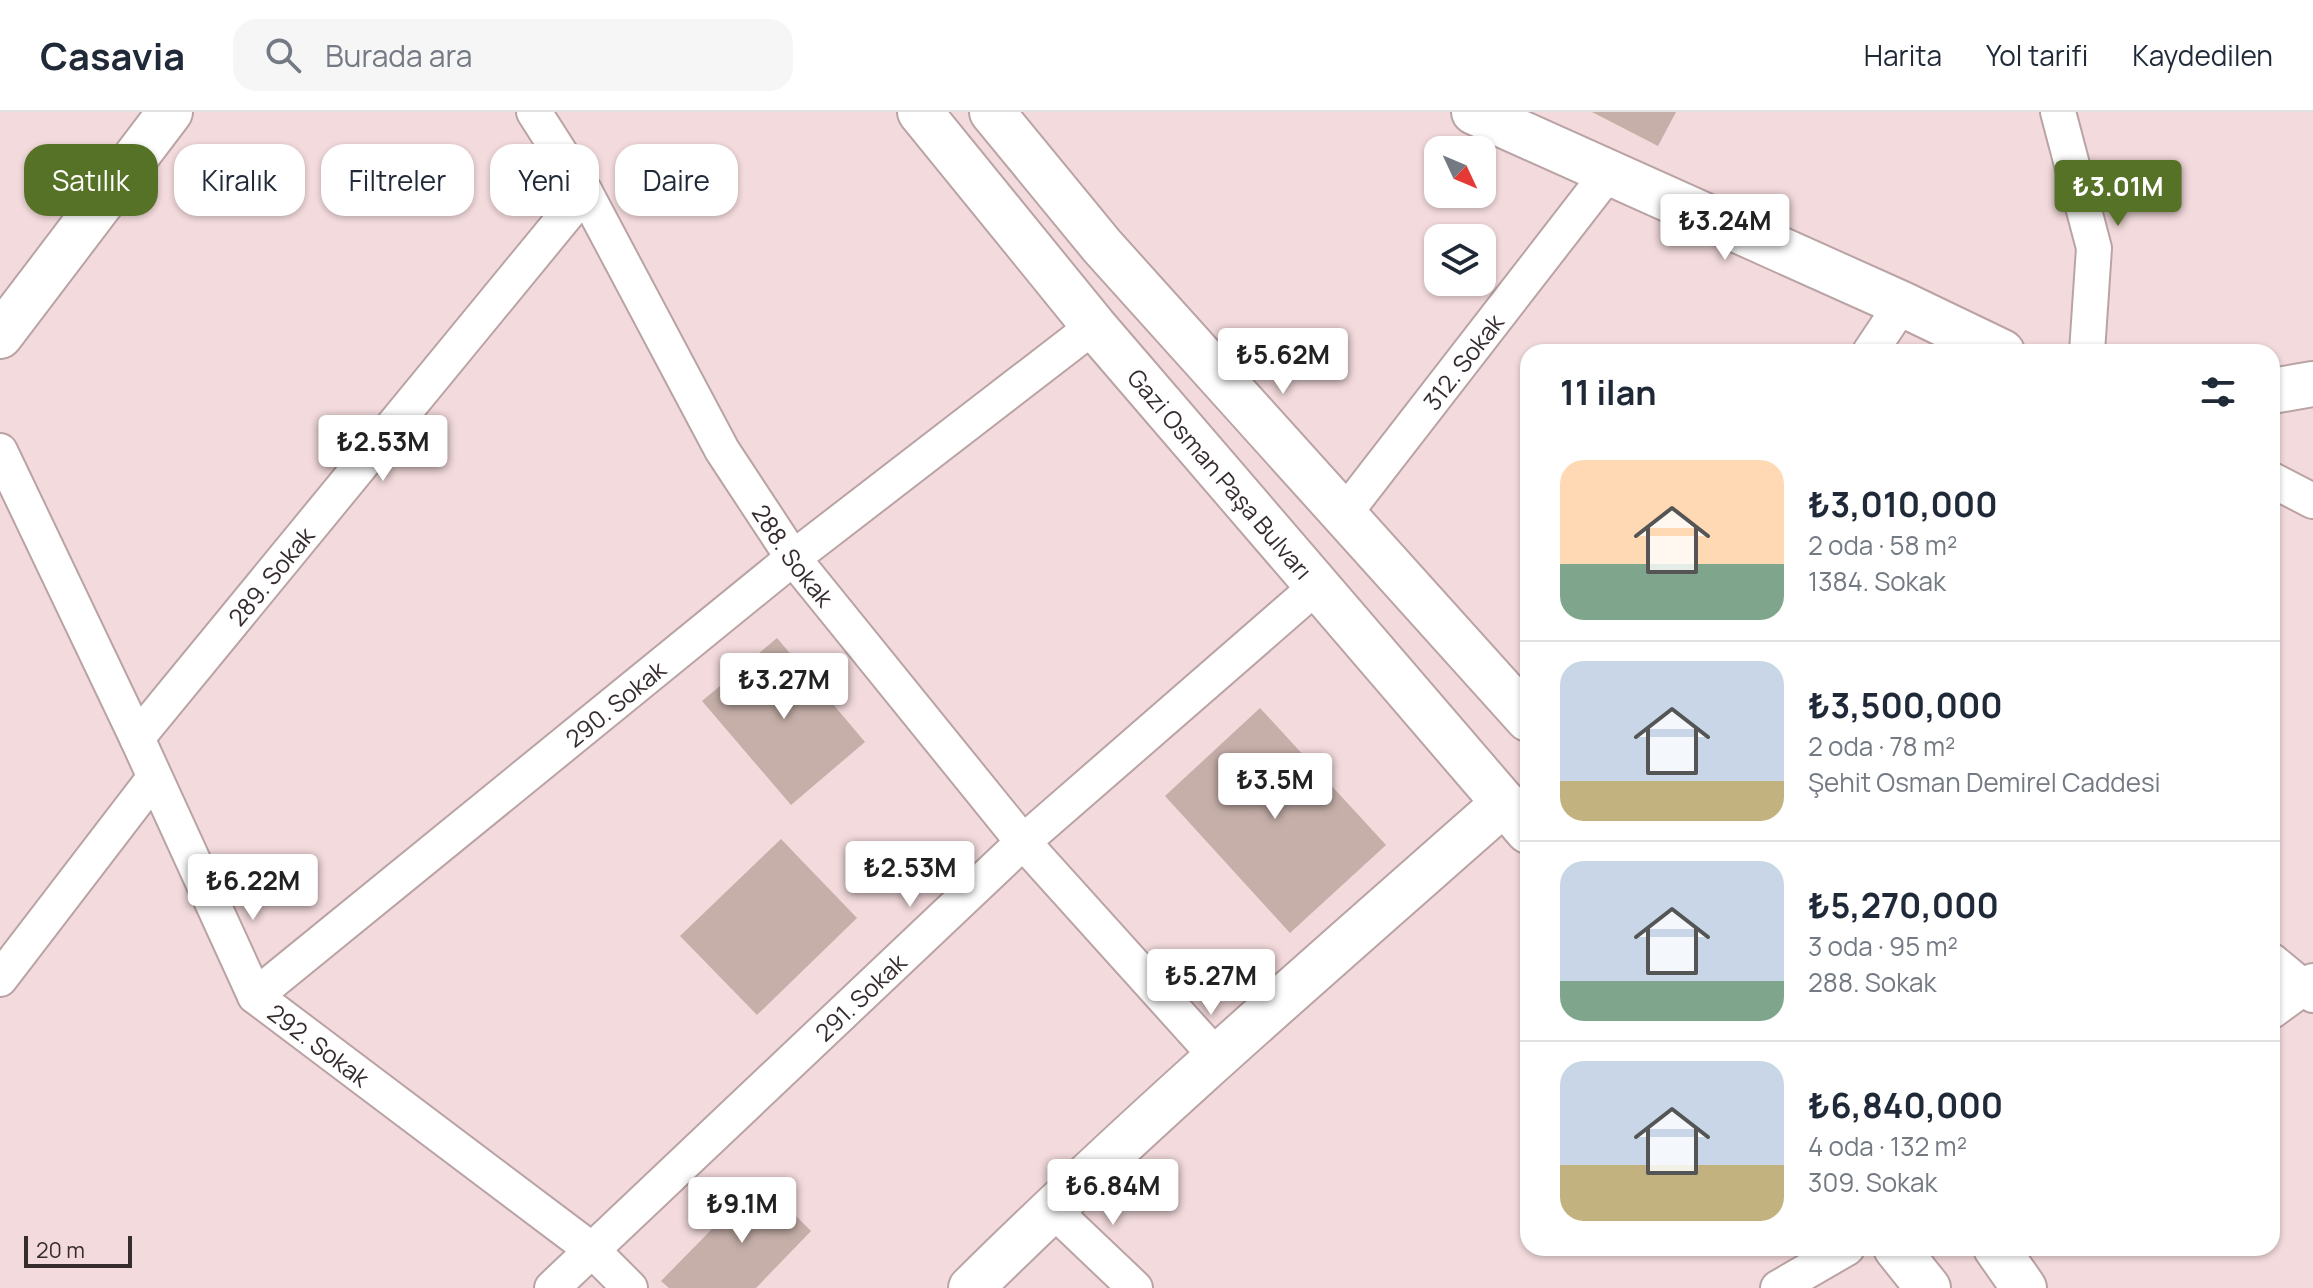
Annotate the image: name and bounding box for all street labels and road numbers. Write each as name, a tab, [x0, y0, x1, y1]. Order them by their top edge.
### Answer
street label: 312. Sokak	[1415, 305, 1511, 416]
street label: Gazi Osman Paşa Bulvarı	[1121, 361, 1320, 586]
street label: 288. Sokak	[745, 498, 842, 614]
street label: 289. Sokak	[220, 518, 321, 632]
street label: 290. Sokak	[558, 652, 673, 754]
street label: 291. Sokak	[807, 945, 913, 1048]
street label: 292. Sokak	[262, 995, 378, 1094]

